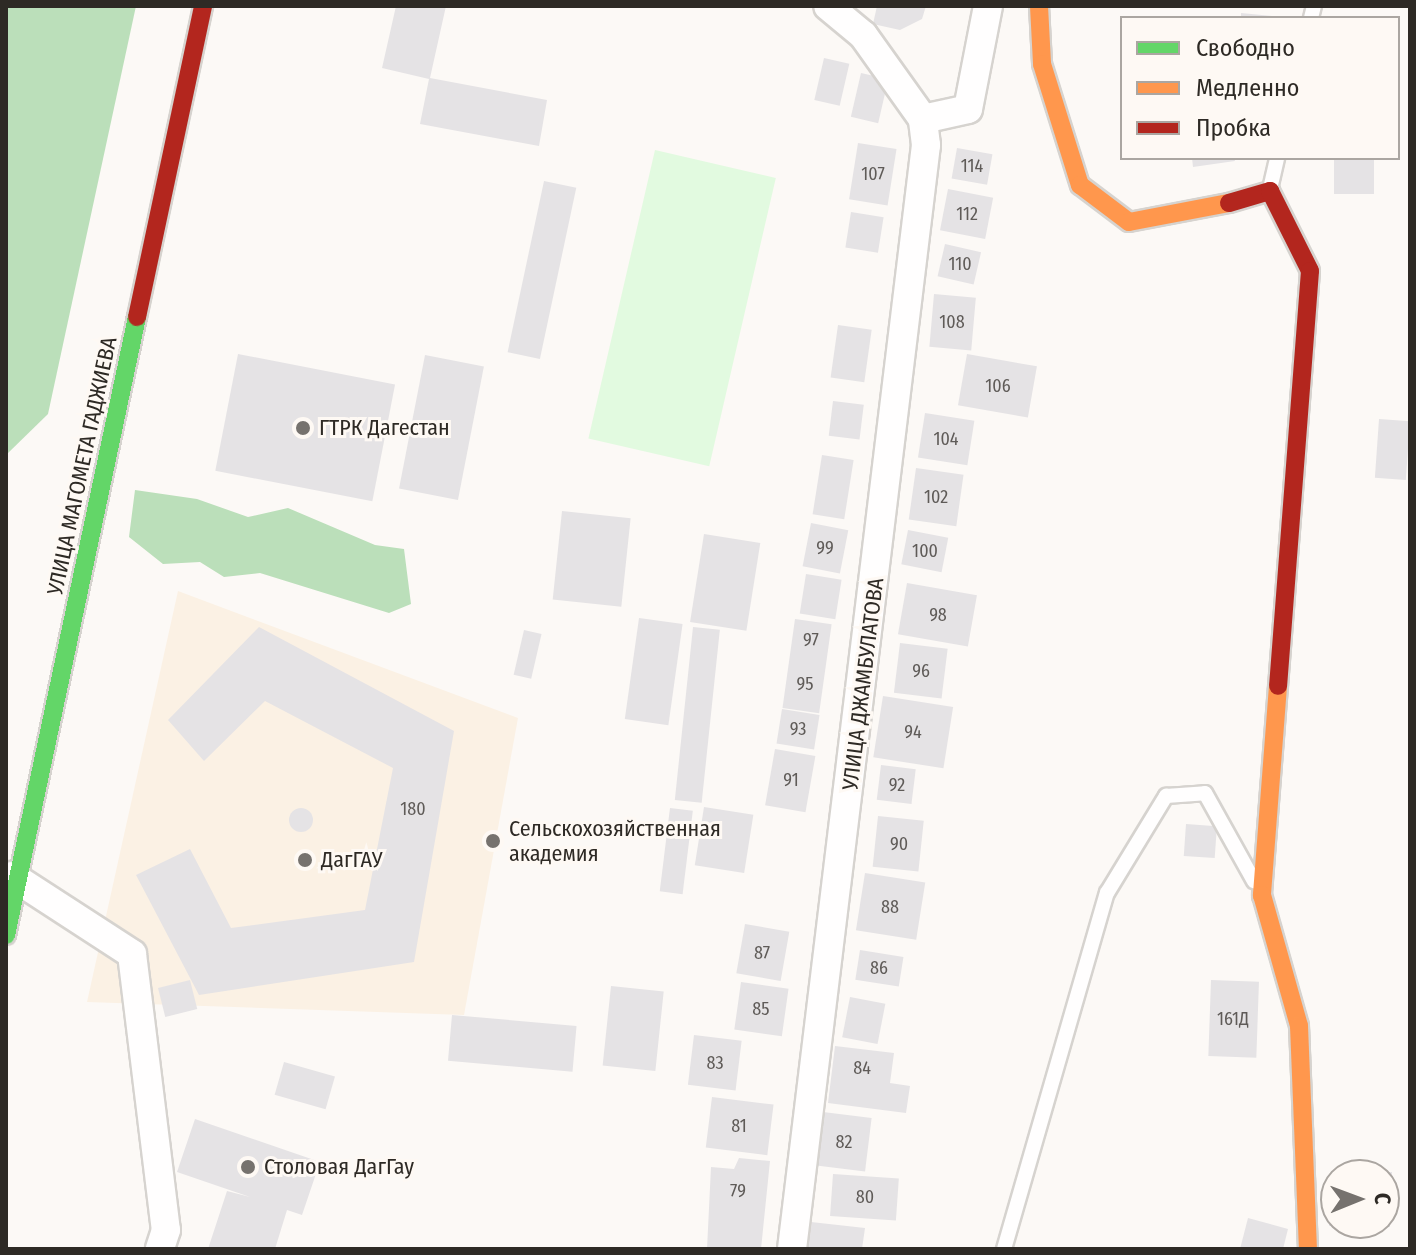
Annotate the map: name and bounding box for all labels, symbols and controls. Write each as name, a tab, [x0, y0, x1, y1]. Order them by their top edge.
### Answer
legend	[1120, 16, 1400, 160]
text: Свободно	[1196, 34, 1295, 62]
text: Медленно	[1196, 74, 1299, 102]
text: Пробка	[1196, 114, 1271, 142]
house number: 114	[961, 155, 983, 177]
house number: 107	[861, 163, 885, 185]
house number: 112	[956, 203, 978, 225]
house number: 110	[948, 253, 972, 275]
house number: 108	[939, 311, 965, 333]
street label: УЛИЦА МАГОМЕТА ГАДЖИЕВА	[42, 334, 122, 598]
house number: 106	[985, 375, 1011, 397]
place label: ГТРК Дагестан	[319, 415, 450, 441]
marker: ГТРК Дагестан	[294, 419, 312, 437]
house number: 104	[933, 428, 959, 450]
house number: 102	[924, 486, 948, 508]
house number: 99	[816, 537, 834, 559]
house number: 100	[912, 540, 938, 562]
street label: УЛИЦА ДЖАМБУЛАТОВА	[837, 576, 889, 792]
house number: 98	[929, 604, 947, 626]
house number: 97	[803, 629, 819, 651]
house number: 96	[912, 660, 930, 682]
house number: 95	[796, 673, 814, 695]
house number: 93	[790, 718, 806, 740]
house number: 94	[904, 721, 922, 743]
house number: 91	[783, 769, 799, 791]
house number: 92	[889, 774, 905, 796]
house number: 180	[400, 798, 426, 820]
place label: Сельскохозяйственная академия	[509, 815, 721, 866]
marker: Сельскохозяйственная академия	[484, 832, 502, 850]
house number: 90	[890, 833, 908, 855]
place label: ДагГАУ	[321, 847, 382, 873]
marker: ДагГАУ	[296, 851, 314, 869]
house number: 88	[881, 896, 899, 918]
house number: 87	[754, 942, 770, 964]
house number: 86	[870, 957, 888, 979]
house number: 85	[752, 998, 770, 1020]
house number: 161Д	[1217, 1008, 1249, 1030]
house number: 83	[706, 1052, 724, 1074]
house number: 84	[853, 1057, 871, 1079]
house number: 81	[731, 1115, 747, 1137]
house number: 82	[836, 1131, 852, 1153]
place label: Столовая ДагГау	[264, 1154, 414, 1180]
marker: Столовая ДагГау	[239, 1158, 257, 1176]
north arrow	[1320, 1159, 1400, 1239]
house number: 79	[730, 1180, 746, 1202]
house number: 80	[856, 1186, 874, 1208]
text: С	[1369, 1193, 1396, 1205]

